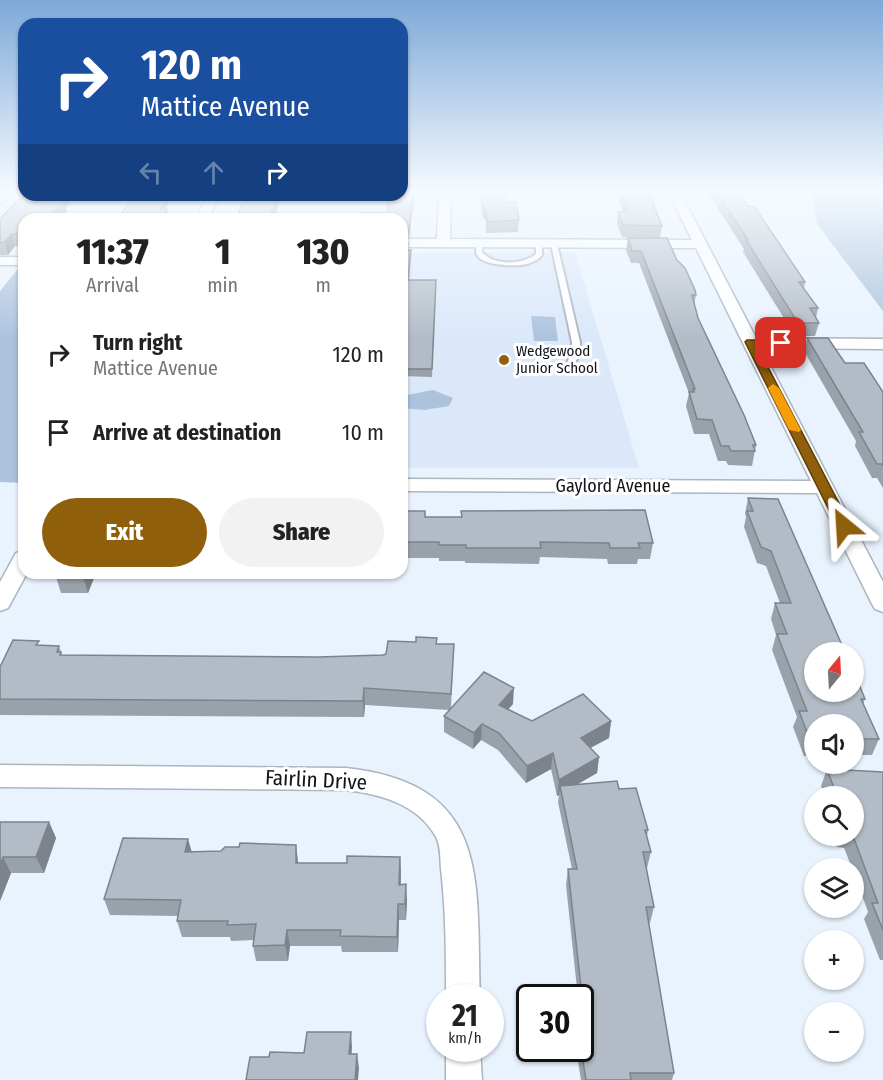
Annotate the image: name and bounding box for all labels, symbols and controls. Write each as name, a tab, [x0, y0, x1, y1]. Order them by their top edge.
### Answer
text: 120 m	[141, 40, 242, 90]
icon: right	[42, 42, 120, 120]
text: Mattice Avenue	[141, 91, 310, 123]
icon: left	[134, 156, 167, 189]
icon: ahead	[197, 156, 230, 189]
icon: right	[260, 156, 293, 189]
text: 11:37	[77, 230, 149, 274]
text: 1	[215, 230, 230, 274]
text: 130	[297, 230, 349, 274]
text: Arrival	[86, 273, 139, 297]
text: min	[207, 273, 238, 297]
text: m	[315, 273, 331, 297]
pin	[755, 317, 806, 368]
icon: arrive	[764, 326, 797, 359]
text: Turn right	[93, 329, 182, 356]
icon: right	[42, 338, 75, 371]
text: 120 m	[332, 341, 384, 368]
place label: Wedgewood Junior School	[516, 342, 598, 377]
marker: Wedgewood Junior School	[497, 353, 511, 367]
text: Mattice Avenue	[93, 356, 218, 380]
icon: arrive	[42, 416, 75, 449]
text: Arrive at destination	[93, 419, 281, 446]
text: 10 m	[342, 419, 384, 446]
street label: Gaylord Avenue	[556, 475, 670, 497]
position arrow	[812, 494, 876, 558]
button: Exit	[42, 498, 207, 567]
button: Share	[219, 498, 384, 567]
north arrow	[804, 642, 864, 702]
map controls	[804, 642, 864, 1062]
button: sound	[804, 714, 864, 774]
street label: Fairlin Drive	[264, 764, 368, 796]
button: search	[804, 786, 864, 846]
button: layers	[804, 858, 864, 918]
button: +	[804, 930, 864, 990]
speed limit sign: 30	[516, 984, 594, 1062]
text: 21	[452, 998, 478, 1034]
button: −	[804, 1002, 864, 1062]
text: km/h	[448, 1029, 482, 1047]

